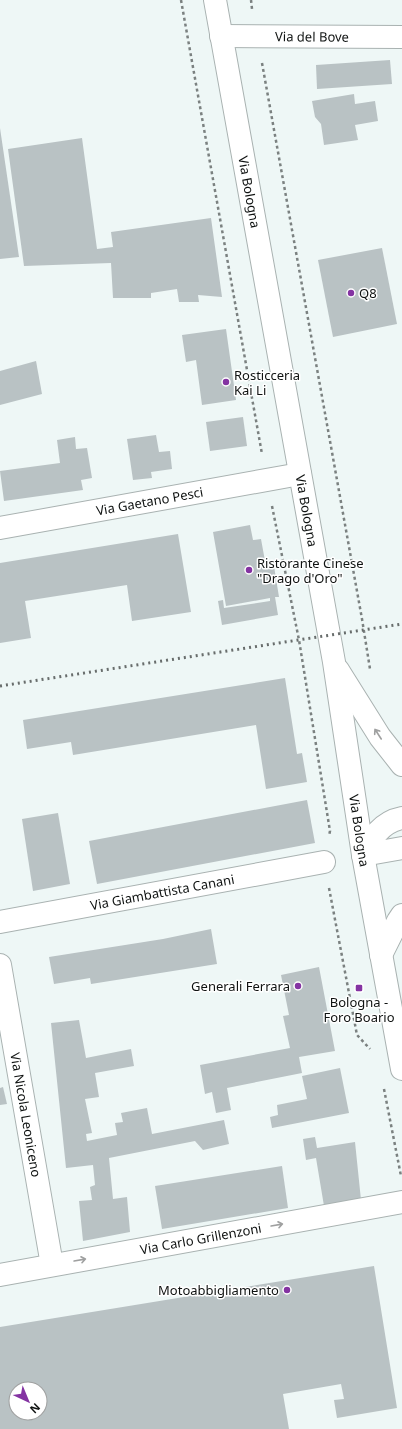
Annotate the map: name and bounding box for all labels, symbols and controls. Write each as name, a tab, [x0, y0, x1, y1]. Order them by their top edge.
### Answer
street label: Via del Bove	[275, 27, 349, 46]
street label: Via Bologna	[234, 155, 265, 229]
place label: Q8	[359, 284, 377, 302]
marker: Q8	[346, 288, 356, 298]
place label: Rosticceria Kai Li	[234, 366, 300, 399]
marker: Rosticceria Kai Li	[221, 377, 231, 387]
street label: Via Bologna	[292, 473, 322, 548]
street label: Via Gaetano Pesci	[95, 483, 205, 520]
place label: Ristorante Cinese "Drago d'Oro"	[257, 554, 364, 587]
marker: Ristorante Cinese "Drago d'Oro"	[244, 565, 254, 575]
one-way arrow	[374, 729, 382, 740]
street label: Via Bologna	[345, 793, 374, 868]
street label: Via Giambattista Canani	[89, 870, 236, 914]
place label: Generali Ferrara	[191, 977, 290, 995]
marker: Generali Ferrara	[293, 981, 303, 991]
marker: Bologna - Foro Boario	[354, 983, 364, 993]
place label: Bologna - Foro Boario	[323, 993, 395, 1026]
street label: Via Nicola Leoniceno	[6, 1051, 46, 1179]
street label: Via Carlo Grillenzoni	[139, 1219, 263, 1258]
one-way arrow	[270, 1220, 283, 1228]
one-way arrow	[73, 1256, 86, 1264]
place label: Motoabbigliamento	[158, 1281, 279, 1299]
marker: Motoabbigliamento	[282, 1285, 292, 1295]
north arrow	[8, 1381, 48, 1421]
text: N	[27, 1400, 44, 1417]

